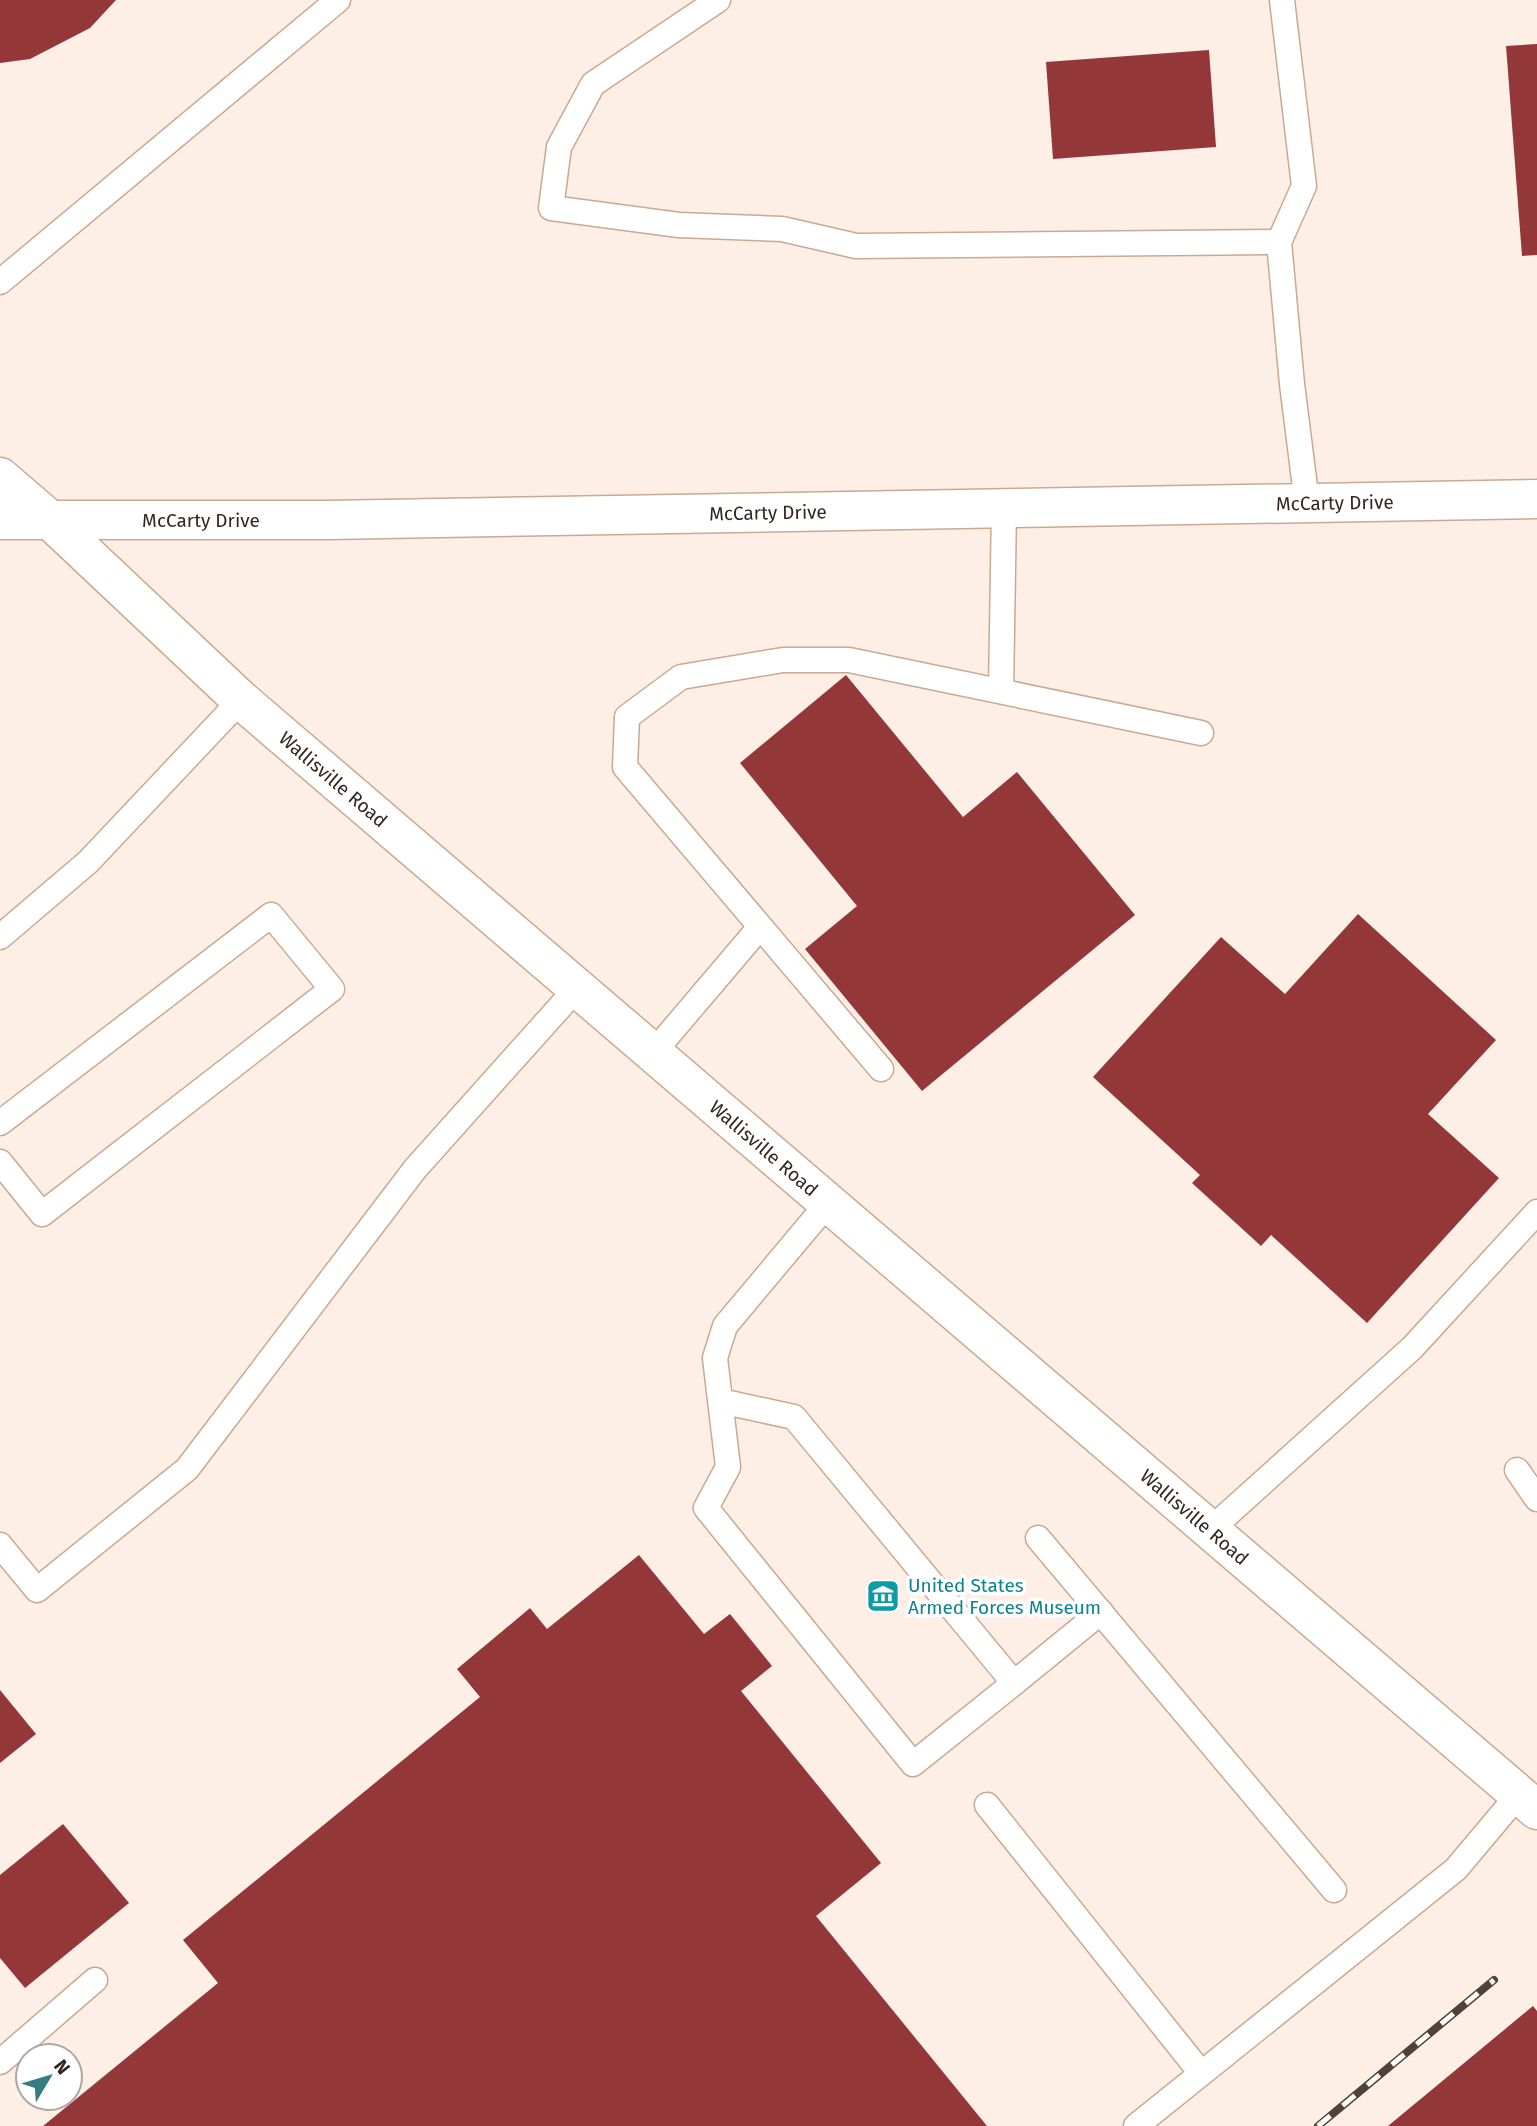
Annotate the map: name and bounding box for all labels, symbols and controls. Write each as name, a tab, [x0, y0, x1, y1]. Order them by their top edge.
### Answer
street label: McCarty Drive	[1276, 490, 1394, 516]
street label: McCarty Drive	[709, 500, 827, 525]
street label: McCarty Drive	[142, 509, 260, 532]
street label: Wallisville Road	[274, 727, 392, 832]
street label: Wallisville Road	[705, 1096, 823, 1201]
street label: Wallisville Road	[1135, 1464, 1253, 1570]
place label: United States Armed Forces Museum	[908, 1574, 1101, 1619]
museum icon: United States Armed Forces Museum	[864, 1577, 902, 1615]
north arrow	[14, 2042, 84, 2112]
text: N	[49, 2055, 75, 2079]

